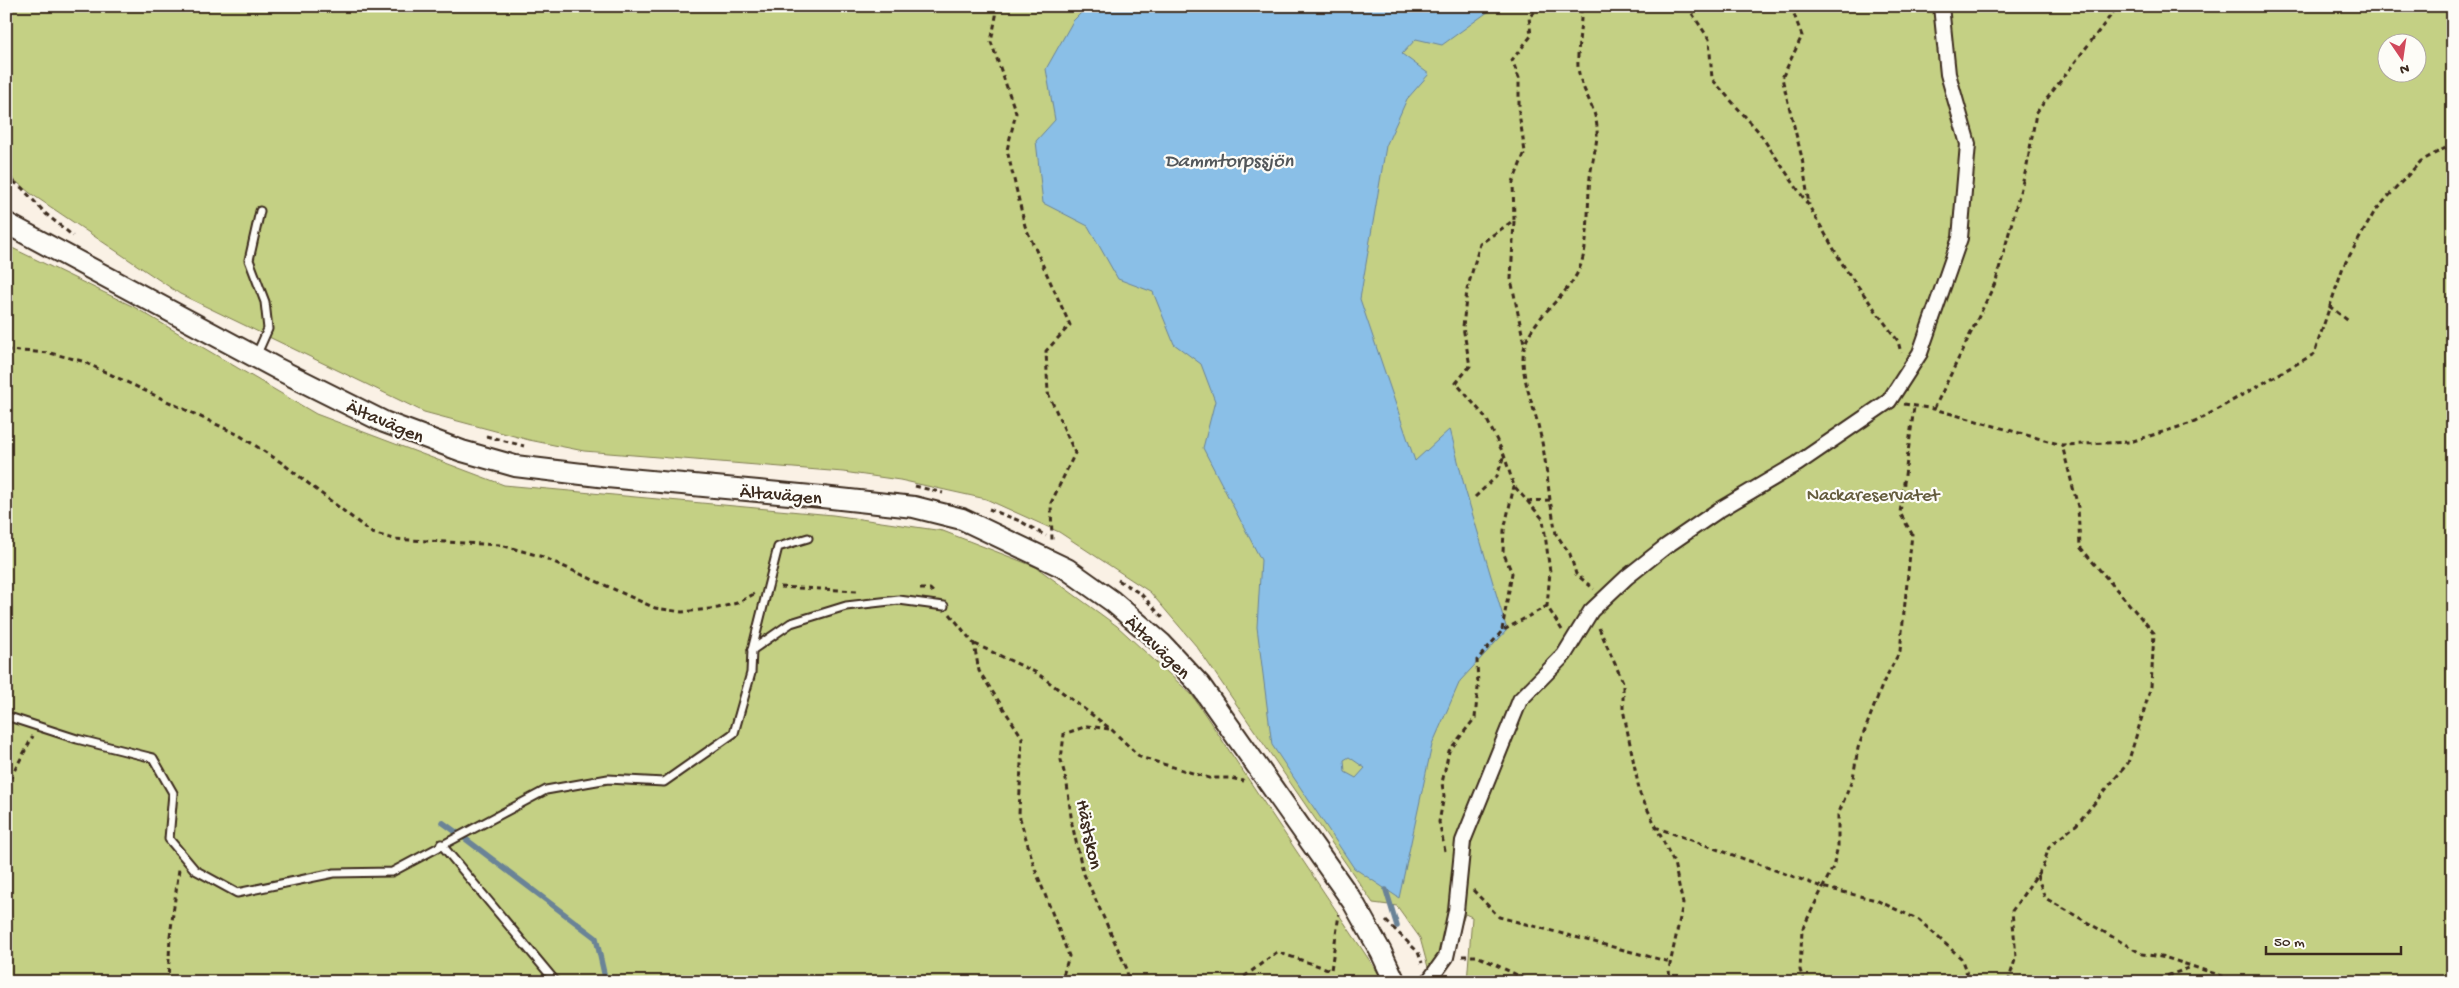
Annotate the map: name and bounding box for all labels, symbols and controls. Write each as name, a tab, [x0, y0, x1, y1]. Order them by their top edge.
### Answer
north arrow	[2376, 32, 2426, 82]
text: N	[2398, 59, 2411, 78]
water label: Dammtorpssjön	[1165, 151, 1294, 174]
street label: Ältavägen	[342, 397, 427, 450]
street label: Ältavägen	[739, 481, 823, 512]
park label: Nackareservatet	[1807, 485, 1942, 508]
street label: Ältavägen	[1119, 612, 1194, 685]
street label: Hästskon	[1069, 798, 1106, 872]
scale bar	[2266, 923, 2402, 955]
text: 50 m	[2274, 934, 2305, 952]

